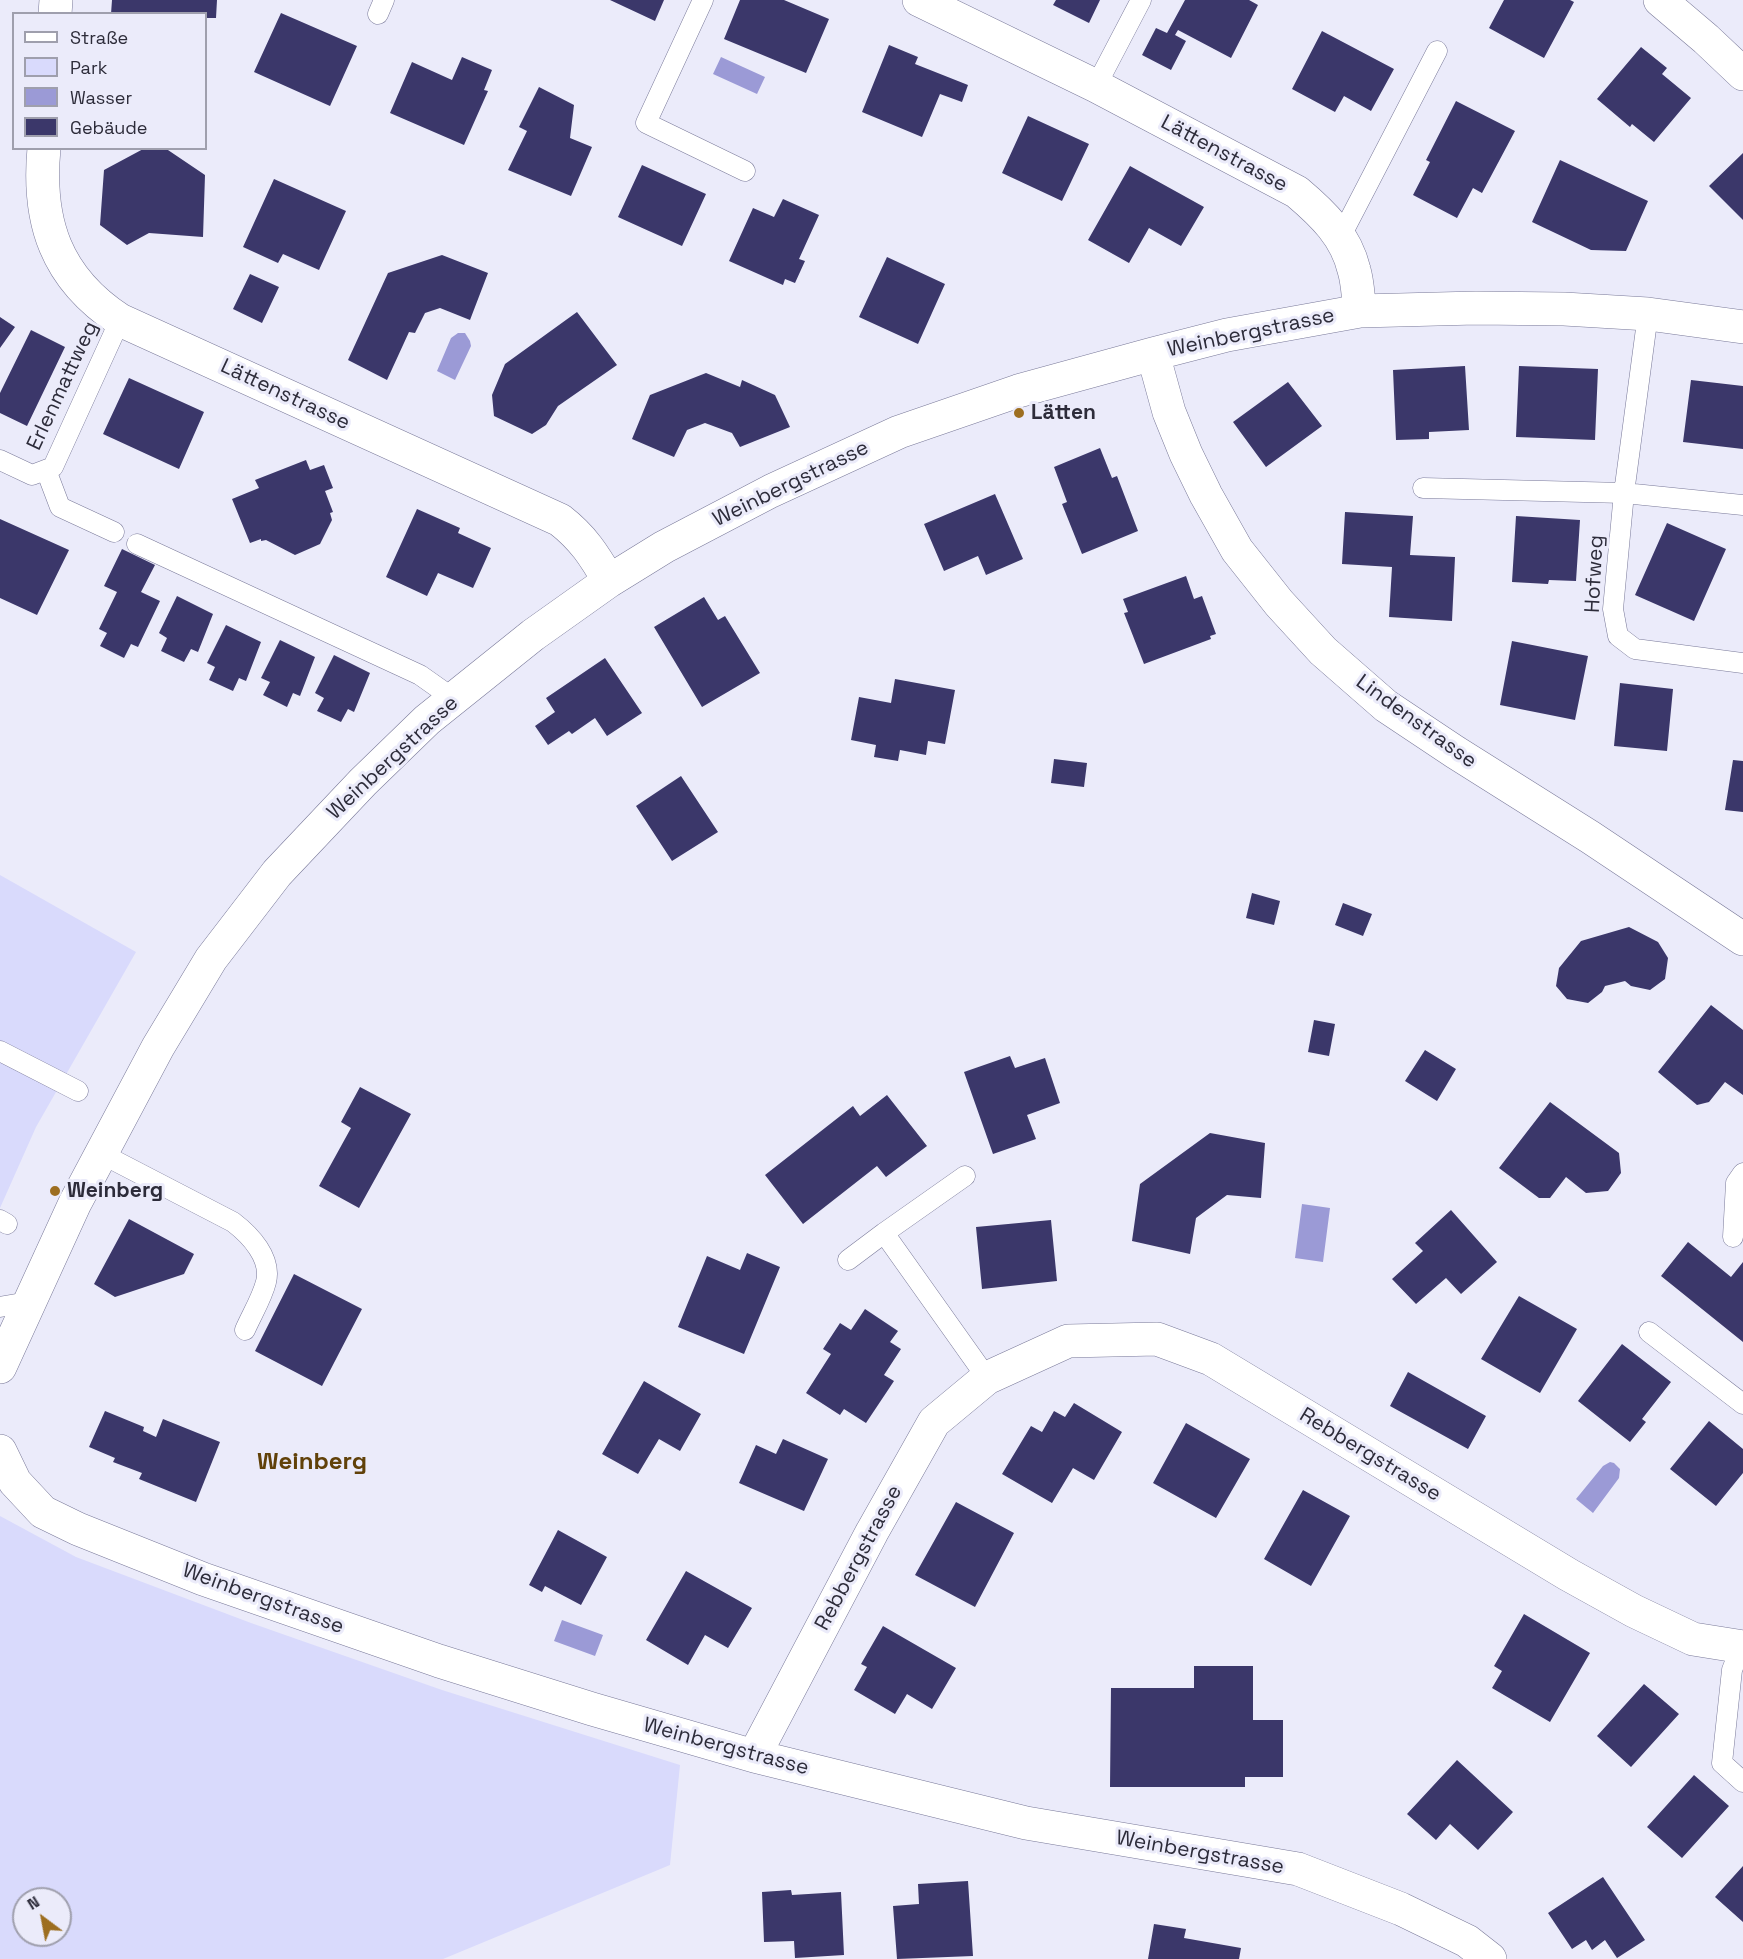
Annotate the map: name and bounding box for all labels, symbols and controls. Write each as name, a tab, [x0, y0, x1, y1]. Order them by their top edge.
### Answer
legend	[12, 12, 207, 150]
text: Straße	[70, 26, 128, 49]
text: Park	[70, 56, 107, 79]
text: Wasser	[70, 86, 132, 109]
street label: Lättenstrasse	[1156, 110, 1292, 198]
text: Gebäude	[70, 116, 148, 139]
street label: Weinbergstrasse	[1165, 303, 1337, 363]
street label: Erlenmattweg	[22, 318, 104, 454]
street label: Lättenstrasse	[216, 354, 354, 436]
place label: Lätten	[1031, 400, 1096, 426]
marker: Lätten	[1012, 406, 1026, 420]
street label: Weinbergstrasse	[709, 435, 873, 533]
street label: Hofweg	[1580, 534, 1610, 614]
street label: Lindenstrasse	[1351, 670, 1481, 774]
street label: Weinbergstrasse	[322, 691, 464, 825]
place label: Weinberg	[67, 1178, 163, 1204]
marker: Weinberg	[48, 1184, 62, 1198]
street label: Rebbergstrasse	[1295, 1403, 1445, 1507]
district label: Weinberg	[257, 1448, 367, 1476]
street label: Rebbergstrasse	[810, 1481, 908, 1635]
street label: Weinbergstrasse	[179, 1558, 347, 1640]
street label: Weinbergstrasse	[641, 1713, 811, 1781]
street label: Weinbergstrasse	[1114, 1826, 1286, 1880]
north arrow	[12, 1887, 72, 1947]
text: N	[23, 1891, 43, 1915]

